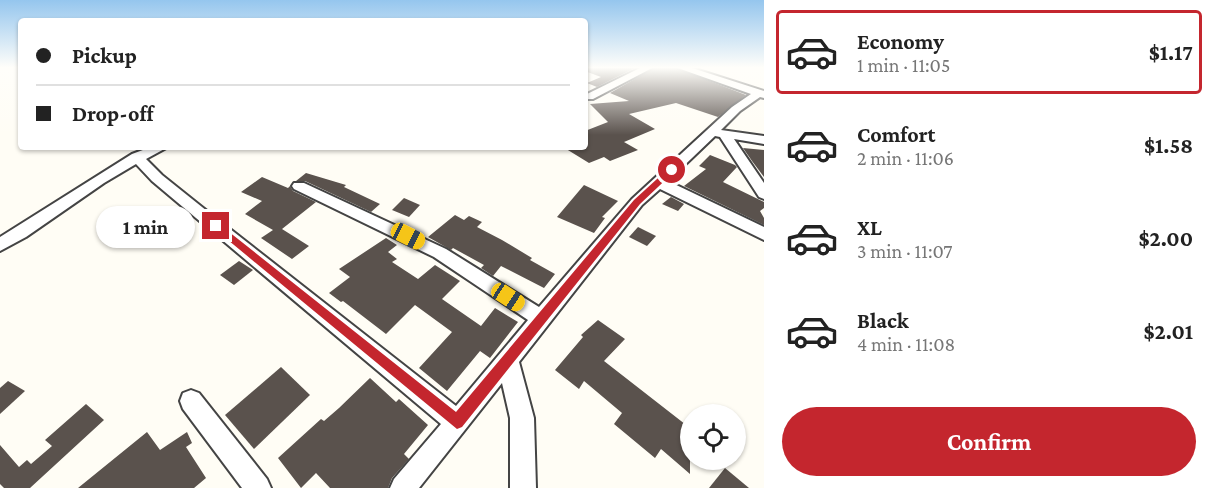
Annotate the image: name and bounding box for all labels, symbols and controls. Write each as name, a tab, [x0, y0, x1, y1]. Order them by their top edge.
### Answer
icon: car	[785, 25, 839, 79]
text: Economy	[857, 29, 944, 54]
text: $1.17	[1149, 40, 1193, 65]
text: Pickup	[72, 43, 137, 68]
text: 1 min · 11:05	[857, 54, 950, 76]
text: Drop-off	[72, 101, 154, 126]
icon: car	[785, 118, 839, 172]
text: Comfort	[857, 122, 935, 147]
text: $1.58	[1144, 133, 1193, 158]
text: 2 min · 11:06	[857, 147, 954, 169]
route start	[658, 156, 685, 183]
callout: 1 min	[96, 205, 195, 247]
icon: car	[785, 211, 839, 265]
route end	[202, 212, 229, 239]
text: XL	[857, 215, 882, 240]
text: 1 min	[123, 216, 168, 238]
car	[388, 220, 428, 252]
text: $2.00	[1138, 226, 1193, 251]
text: 3 min · 11:07	[857, 240, 953, 262]
car	[488, 280, 528, 314]
icon: car	[785, 304, 839, 358]
text: Black	[857, 308, 909, 333]
text: $2.01	[1144, 319, 1193, 344]
text: 4 min · 11:08	[857, 333, 955, 355]
map controls	[680, 404, 746, 470]
button: locate	[680, 404, 746, 470]
button: Confirm	[782, 407, 1196, 476]

